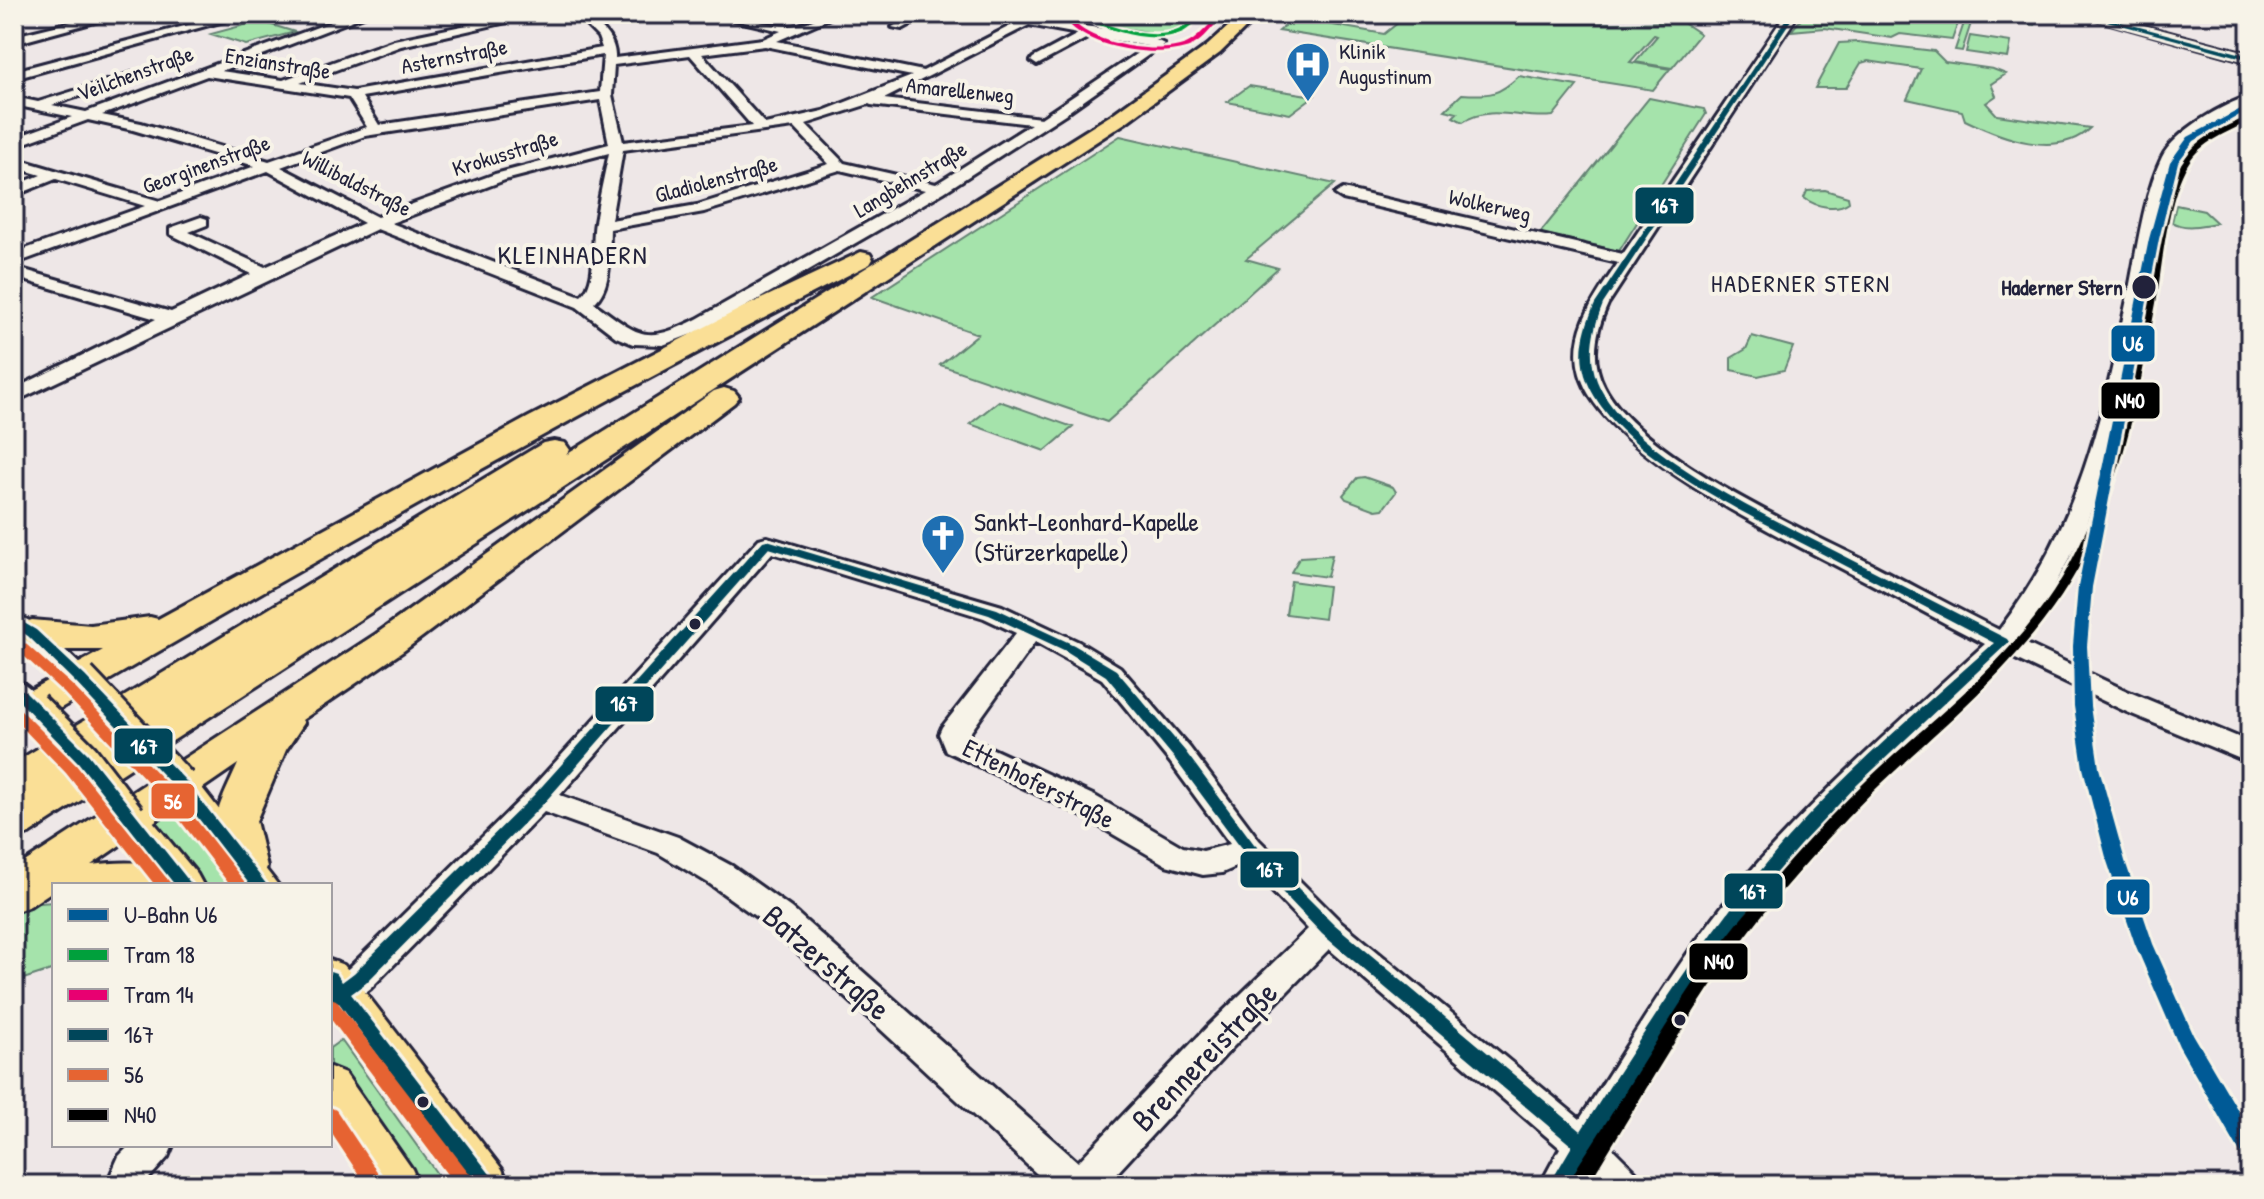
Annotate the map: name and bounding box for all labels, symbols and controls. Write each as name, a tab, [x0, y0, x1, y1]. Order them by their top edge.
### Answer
street label: Asternstraße	[398, 31, 510, 81]
place label: Klinik Augustinum	[1339, 36, 1432, 91]
street label: Veilchenstraße	[73, 38, 198, 108]
street label: Enzianstraße	[223, 40, 333, 86]
hospital icon: Klinik Augustinum	[1284, 40, 1332, 103]
street label: Amarellenweg	[904, 69, 1016, 111]
street label: Krokusstraße	[449, 123, 562, 183]
street label: Georginenstraße	[138, 127, 274, 201]
street label: Langbehnstraße	[848, 133, 972, 225]
street label: Willibaldstraße	[297, 143, 417, 223]
street label: Gladiolenstraße	[652, 148, 781, 210]
street label: Wolkerweg	[1446, 181, 1534, 229]
line badge: 167	[1634, 186, 1695, 225]
text: 167	[1651, 190, 1679, 220]
district label: KLEINHADERN	[497, 237, 649, 272]
district label: HADERNER STERN	[1711, 267, 1891, 299]
place label: Haderner Stern	[2001, 272, 2123, 302]
marker: Haderner Stern	[2130, 273, 2158, 301]
line badge: U6	[2110, 324, 2156, 363]
text: U6	[2123, 328, 2144, 358]
line badge: N40	[2100, 381, 2161, 420]
text: N40	[2115, 385, 2145, 415]
place label: Sankt-Leonhard-Kapelle (Stürzerkapelle)	[974, 504, 1199, 569]
church icon: Sankt-Leonhard-Kapelle (Stürzerkapelle)	[919, 512, 967, 575]
unlabelled marker	[687, 616, 703, 632]
line badge: 167	[594, 685, 655, 723]
text: 167	[610, 688, 638, 718]
line badge: 167	[113, 727, 174, 765]
street label: Ettenhoferstraße	[957, 730, 1121, 836]
text: 167	[130, 731, 158, 761]
line badge: 56	[150, 782, 196, 820]
text: 56	[164, 786, 182, 816]
line badge: 167	[1239, 850, 1300, 889]
text: 167	[1256, 854, 1284, 884]
line badge: 167	[1723, 872, 1784, 910]
text: 167	[1739, 876, 1767, 906]
line badge: U6	[2105, 878, 2151, 916]
text: U6	[2118, 882, 2139, 912]
legend	[52, 883, 332, 1147]
street label: Batzerstraße	[754, 894, 900, 1030]
text: U-Bahn U6	[124, 898, 218, 930]
text: Tram 18	[124, 938, 195, 970]
line badge: N40	[1688, 942, 1749, 981]
text: N40	[1704, 946, 1734, 976]
street label: Brennereistraße	[1121, 971, 1287, 1140]
text: Tram 14	[124, 978, 193, 1010]
unlabelled marker	[1672, 1012, 1688, 1028]
text: 167	[124, 1018, 154, 1050]
text: 56	[124, 1058, 144, 1090]
unlabelled marker	[415, 1094, 431, 1110]
text: N40	[124, 1098, 157, 1130]

